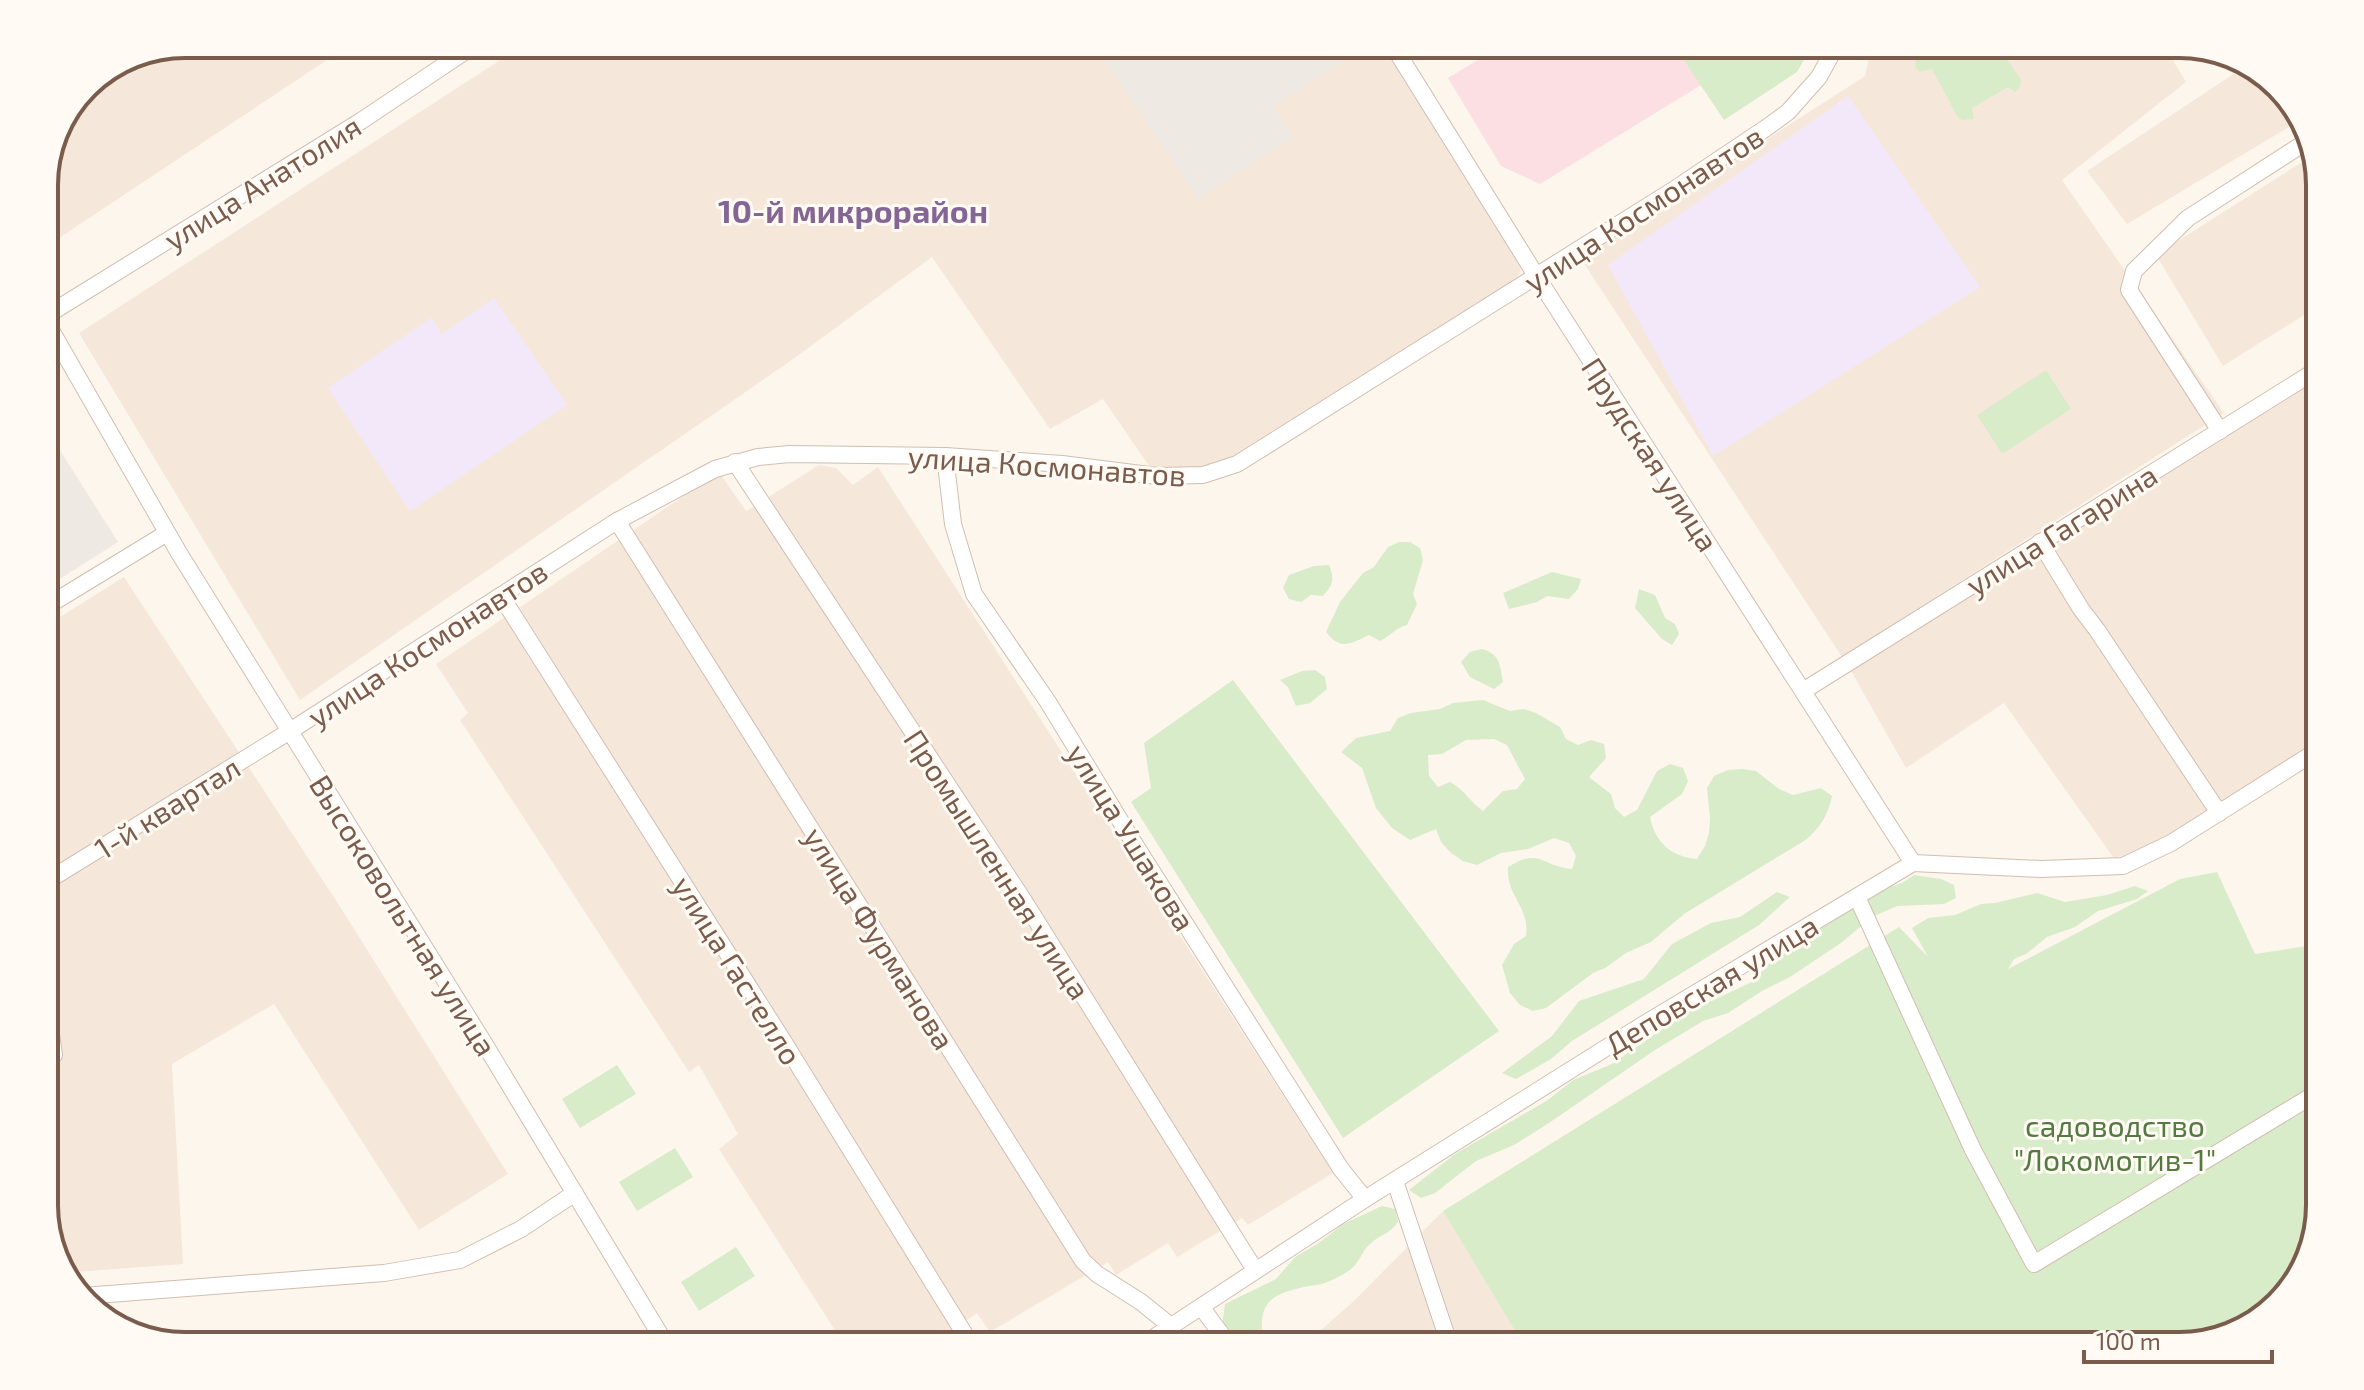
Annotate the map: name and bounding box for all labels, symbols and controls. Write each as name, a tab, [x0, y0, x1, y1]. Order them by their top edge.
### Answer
street label: улица Анатолия	[157, 107, 368, 258]
street label: улица Космонавтов	[1516, 117, 1770, 300]
district label: 10-й микрорайон	[718, 191, 988, 229]
street label: Прудская улица	[1574, 350, 1727, 558]
street label: улица Космонавтов	[907, 437, 1187, 494]
street label: улица Гагарина	[1959, 456, 2164, 603]
street label: улица Космонавтов	[300, 552, 554, 735]
street label: Промышленная улица	[896, 722, 1099, 1006]
street label: улица Ушакова	[1059, 737, 1204, 938]
street label: 1-й квартал	[88, 748, 246, 866]
street label: Высоковольтная улица	[302, 768, 505, 1063]
street label: улица Фурманова	[796, 820, 963, 1056]
street label: улица Гастелло	[665, 869, 810, 1071]
street label: Деповская улица	[1598, 906, 1825, 1063]
park label: садоводство "Локомотив-1"	[2014, 1107, 2216, 1177]
scale bar	[2084, 1314, 2272, 1364]
text: 100 m	[2096, 1326, 2161, 1355]

